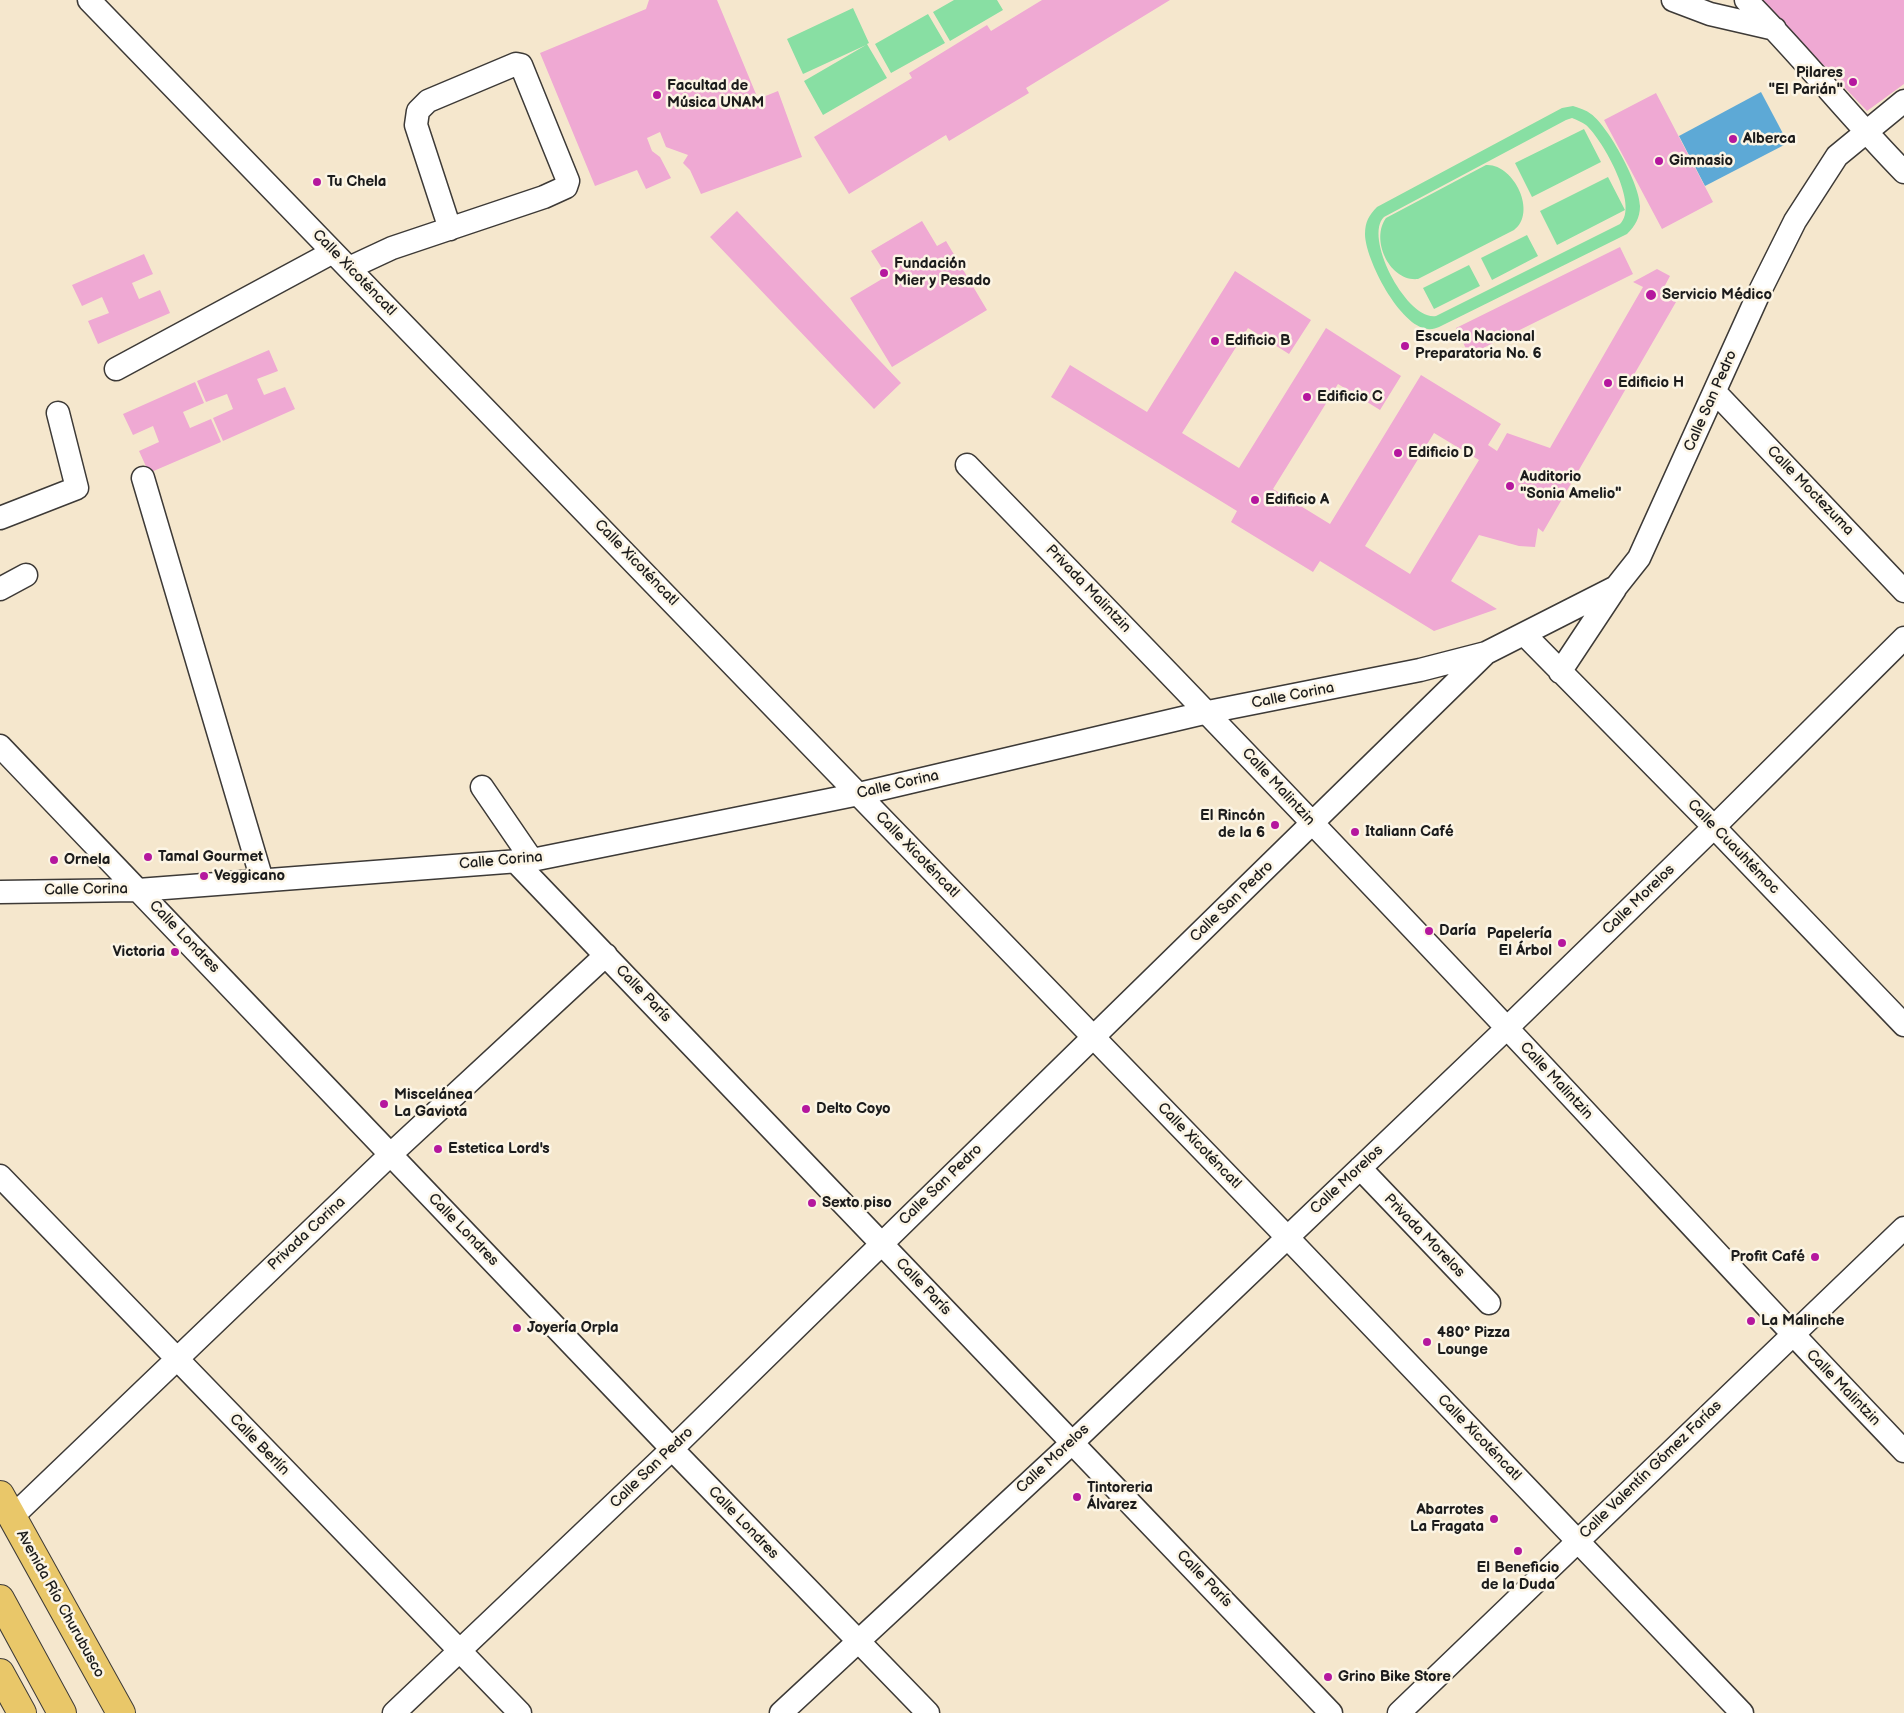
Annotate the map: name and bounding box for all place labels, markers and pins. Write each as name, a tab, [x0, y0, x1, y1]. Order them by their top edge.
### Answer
place label: Pilares "El Parián"	[1768, 64, 1843, 99]
marker: Pilares "El Parián"	[1847, 76, 1859, 88]
place label: Facultad de Música UNAM	[667, 77, 764, 112]
marker: Facultad de Música UNAM	[651, 89, 663, 101]
place label: Alberca	[1743, 130, 1796, 148]
marker: Alberca	[1727, 133, 1739, 145]
place label: Gimnasio	[1669, 152, 1733, 170]
marker: Gimnasio	[1653, 155, 1665, 167]
place label: Tu Chela	[327, 173, 386, 191]
marker: Tu Chela	[311, 176, 323, 188]
place label: Fundación Mier y Pesado	[894, 255, 991, 290]
marker: Fundación Mier y Pesado	[878, 267, 890, 279]
place label: Servicio Médico	[1662, 286, 1772, 304]
marker: Servicio Médico	[1644, 288, 1658, 302]
place label: Escuela Nacional Preparatoria No. 6	[1415, 328, 1542, 363]
place label: Edificio B	[1225, 332, 1291, 350]
marker: Edificio B	[1209, 335, 1221, 347]
marker: Escuela Nacional Preparatoria No. 6	[1399, 340, 1411, 352]
place label: Edificio H	[1618, 374, 1684, 392]
marker: Edificio H	[1602, 377, 1614, 389]
place label: Edificio C	[1317, 388, 1383, 406]
marker: Edificio C	[1301, 391, 1313, 403]
place label: Edificio D	[1408, 444, 1473, 462]
marker: Edificio D	[1392, 447, 1404, 459]
place label: Auditorio "Sonia Amelio"	[1520, 468, 1621, 503]
marker: Auditorio "Sonia Amelio"	[1504, 480, 1516, 492]
place label: Edificio A	[1265, 491, 1329, 509]
marker: Edificio A	[1249, 494, 1261, 506]
place label: El Rincón de la 6	[1200, 807, 1265, 842]
marker: El Rincón de la 6	[1269, 819, 1281, 831]
place label: Italiann Café	[1365, 823, 1454, 841]
marker: Italiann Café	[1349, 826, 1361, 838]
place label: Tamal Gourmet	[158, 848, 263, 866]
place label: Ornela	[64, 851, 110, 869]
marker: Tamal Gourmet	[142, 851, 154, 863]
marker: Ornela	[48, 854, 60, 866]
place label: Veggicano	[214, 867, 285, 885]
marker: Veggicano	[198, 870, 210, 882]
place label: Daría	[1439, 922, 1476, 940]
marker: Daría	[1423, 925, 1435, 937]
place label: Papelería El Árbol	[1487, 925, 1552, 960]
marker: Papelería El Árbol	[1556, 937, 1568, 949]
place label: Victoria	[112, 943, 165, 961]
marker: Victoria	[169, 946, 181, 958]
place label: Miscelánea La Gaviota	[394, 1086, 473, 1121]
marker: Miscelánea La Gaviota	[378, 1098, 390, 1110]
place label: Delto Coyo	[816, 1100, 891, 1118]
marker: Delto Coyo	[800, 1103, 812, 1115]
place label: Estetica Lord's	[448, 1140, 550, 1158]
marker: Estetica Lord's	[432, 1143, 444, 1155]
place label: Sexto piso	[822, 1194, 892, 1212]
marker: Sexto piso	[806, 1197, 818, 1209]
place label: Profit Café	[1730, 1248, 1805, 1266]
marker: Profit Café	[1809, 1251, 1821, 1263]
place label: La Malinche	[1761, 1312, 1844, 1330]
marker: La Malinche	[1745, 1315, 1757, 1327]
place label: Joyería Orpla	[527, 1319, 619, 1337]
marker: Joyería Orpla	[511, 1322, 523, 1334]
place label: 480º Pizza Lounge	[1437, 1324, 1510, 1359]
marker: 480º Pizza Lounge	[1421, 1336, 1433, 1348]
place label: Tintoreria Álvarez	[1087, 1479, 1153, 1514]
marker: Tintoreria Álvarez	[1071, 1491, 1083, 1503]
place label: Abarrotes La Fragata	[1410, 1501, 1484, 1536]
marker: Abarrotes La Fragata	[1488, 1513, 1500, 1525]
marker: El Beneficio de la Duda	[1512, 1545, 1524, 1557]
place label: El Beneficio de la Duda	[1477, 1559, 1559, 1594]
place label: Grino Bike Store	[1338, 1668, 1451, 1686]
marker: Grino Bike Store	[1322, 1671, 1334, 1683]

